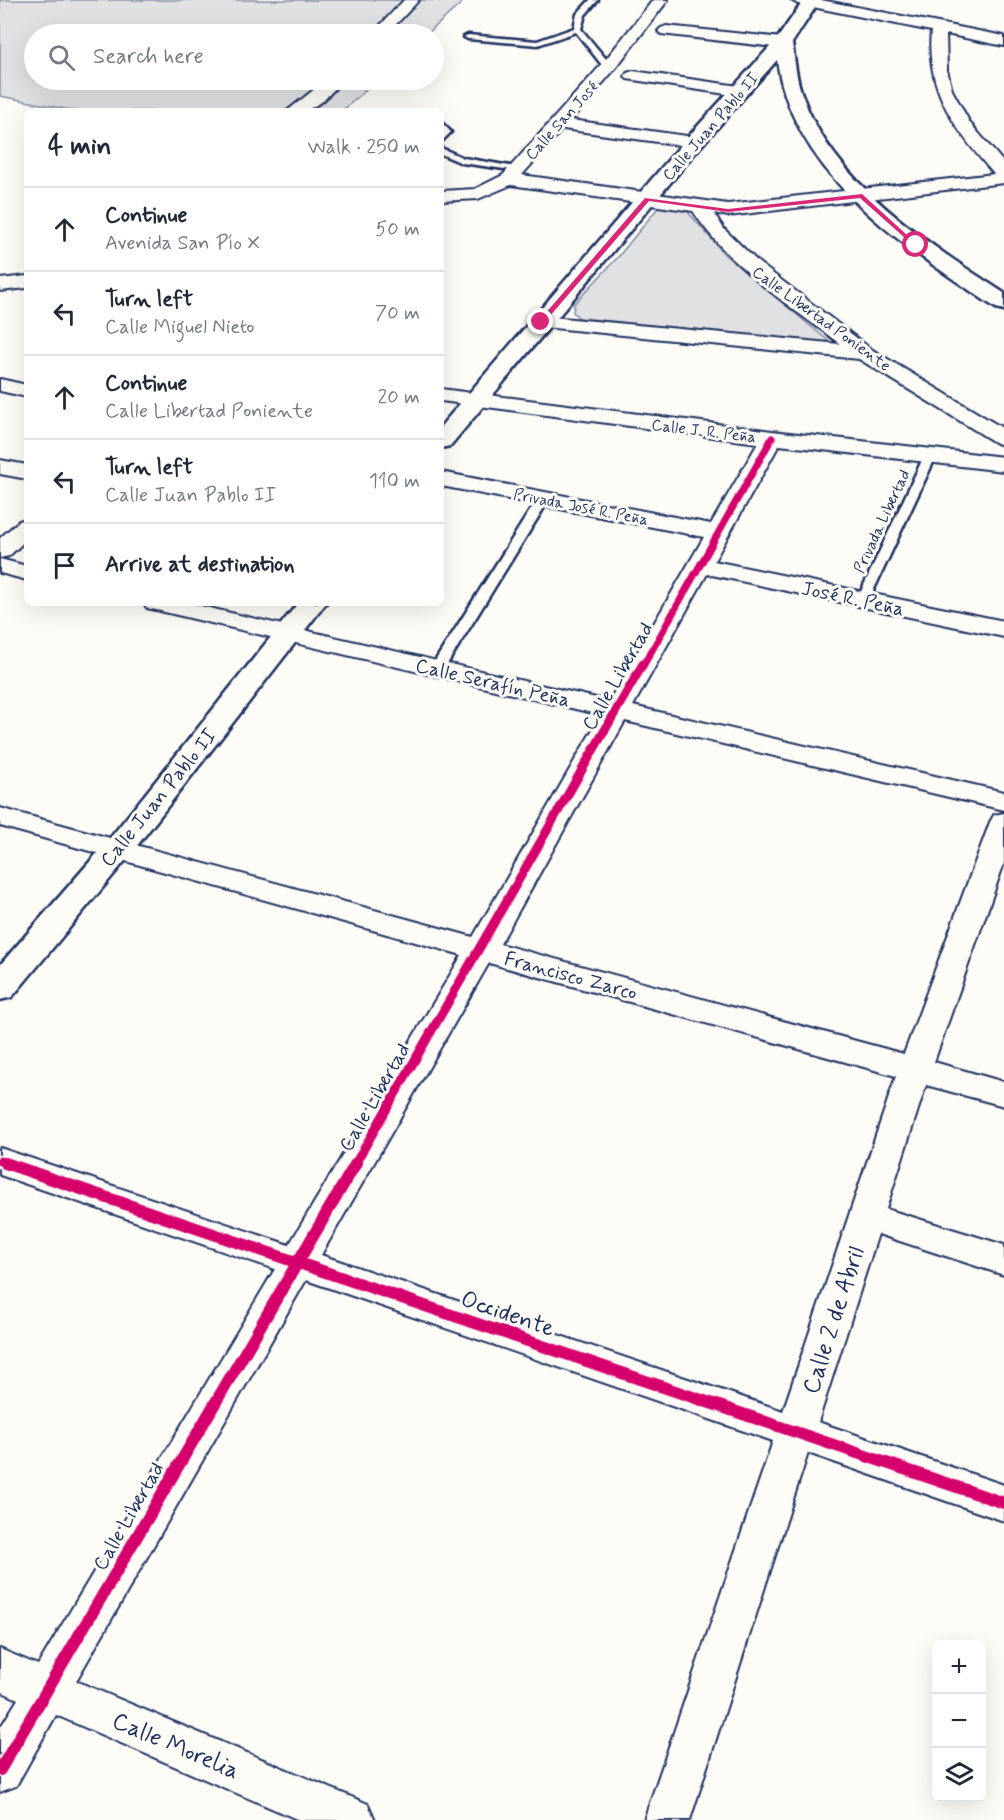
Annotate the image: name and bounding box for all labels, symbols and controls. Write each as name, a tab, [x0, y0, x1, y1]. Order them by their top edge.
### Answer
search box	[24, 24, 444, 90]
icon: search	[45, 41, 78, 74]
text: Search here	[93, 43, 204, 71]
street label: Calle Juan Pablo II	[658, 68, 764, 186]
street label: Calle San José	[521, 77, 603, 165]
text: 4 min	[48, 130, 111, 164]
text: Walk · 250 m	[308, 134, 420, 161]
text: Continue	[105, 202, 187, 230]
icon: ahead	[48, 213, 81, 246]
text: 50 m	[375, 216, 420, 243]
text: Avenida San Pío X	[105, 230, 260, 257]
route start	[902, 231, 928, 257]
street label: Calle Libertad Poniente	[748, 262, 895, 377]
text: Turn left	[105, 286, 193, 314]
icon: left	[48, 297, 81, 330]
text: 70 m	[375, 300, 420, 327]
route end	[527, 308, 553, 334]
text: Calle Miguel Nieto	[105, 314, 254, 341]
text: Continue	[105, 370, 187, 398]
icon: ahead	[48, 381, 81, 414]
text: 20 m	[377, 384, 420, 411]
text: Calle Libertad Poniente	[105, 398, 313, 425]
street label: Calle J. R. Peña	[650, 415, 757, 448]
text: Turn left	[105, 454, 193, 482]
icon: left	[48, 465, 81, 498]
street label: Privada Libertad	[849, 466, 916, 577]
text: 110 m	[369, 468, 420, 495]
text: Calle Juan Pablo II	[105, 482, 276, 509]
street label: Privada José R. Peña	[512, 484, 650, 531]
icon: arrive	[48, 549, 81, 582]
text: Arrive at destination	[105, 551, 295, 579]
street label: José R. Peña	[799, 575, 907, 624]
street label: Calle Libertad	[576, 618, 660, 736]
street label: Calle Serafín Peña	[413, 653, 573, 714]
street label: Calle Juan Pablo II	[95, 723, 224, 873]
street label: Francisco Zarco	[501, 946, 640, 1007]
street label: Calle Libertad	[333, 1039, 417, 1157]
street label: Calle 2 de Abril	[796, 1243, 873, 1398]
street label: Occidente	[456, 1284, 559, 1345]
street label: Calle Libertad	[87, 1458, 171, 1576]
map controls	[932, 1640, 986, 1802]
button: +	[932, 1640, 986, 1694]
button: −	[932, 1694, 986, 1748]
street label: Calle Morelia	[107, 1706, 244, 1787]
button: layers	[932, 1748, 986, 1802]

